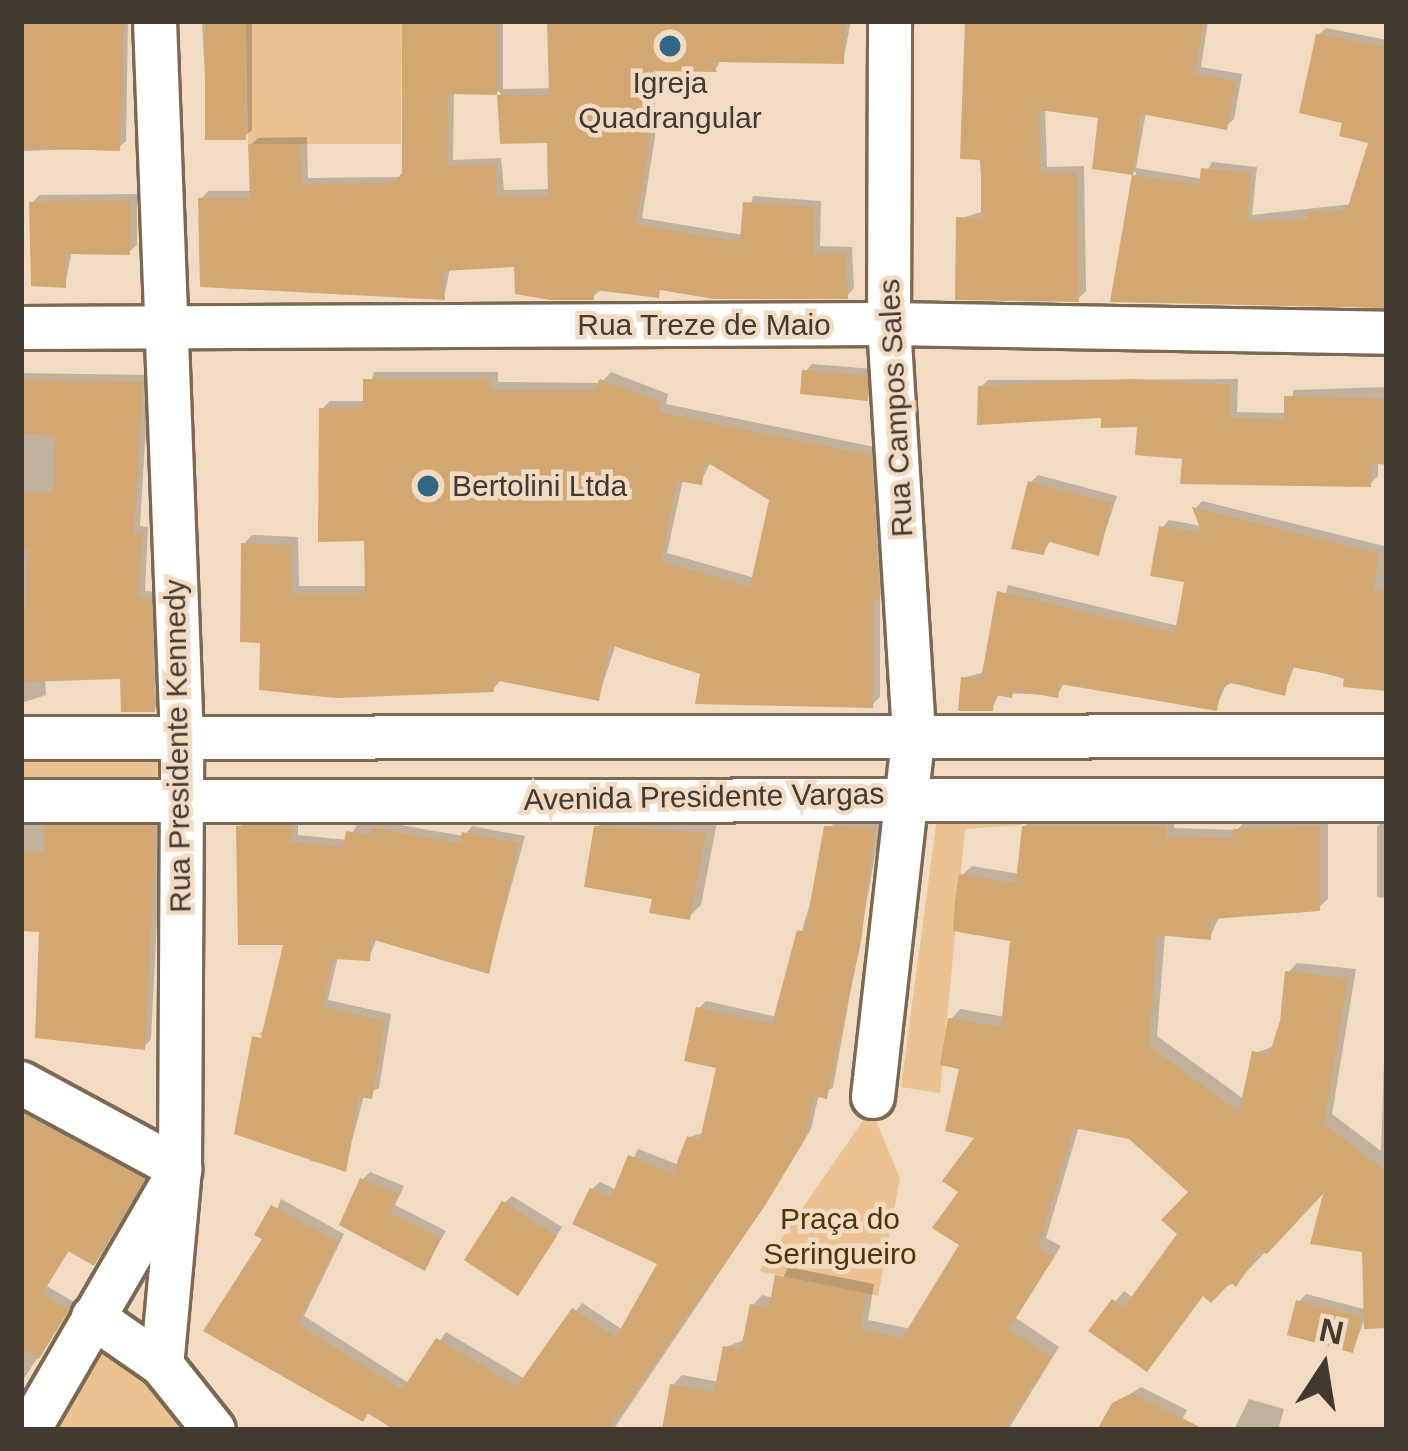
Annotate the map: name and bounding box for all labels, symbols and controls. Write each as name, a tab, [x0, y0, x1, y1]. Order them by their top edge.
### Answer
marker: Igreja Quadrangular	[657, 33, 683, 59]
place label: Igreja Quadrangular	[578, 65, 762, 136]
street label: Rua Campos Sales	[871, 278, 921, 538]
street label: Rua Treze de Maio	[577, 307, 831, 343]
place label: Bertolini Ltda	[452, 468, 627, 504]
marker: Bertolini Ltda	[415, 473, 441, 499]
street label: Rua Presidente Kennedy	[157, 579, 199, 913]
street label: Avenida Presidente Vargas	[523, 776, 885, 818]
park label: Praça do Seringueiro	[763, 1201, 917, 1272]
north arrow	[1264, 1307, 1384, 1427]
text: N	[1316, 1311, 1347, 1352]

